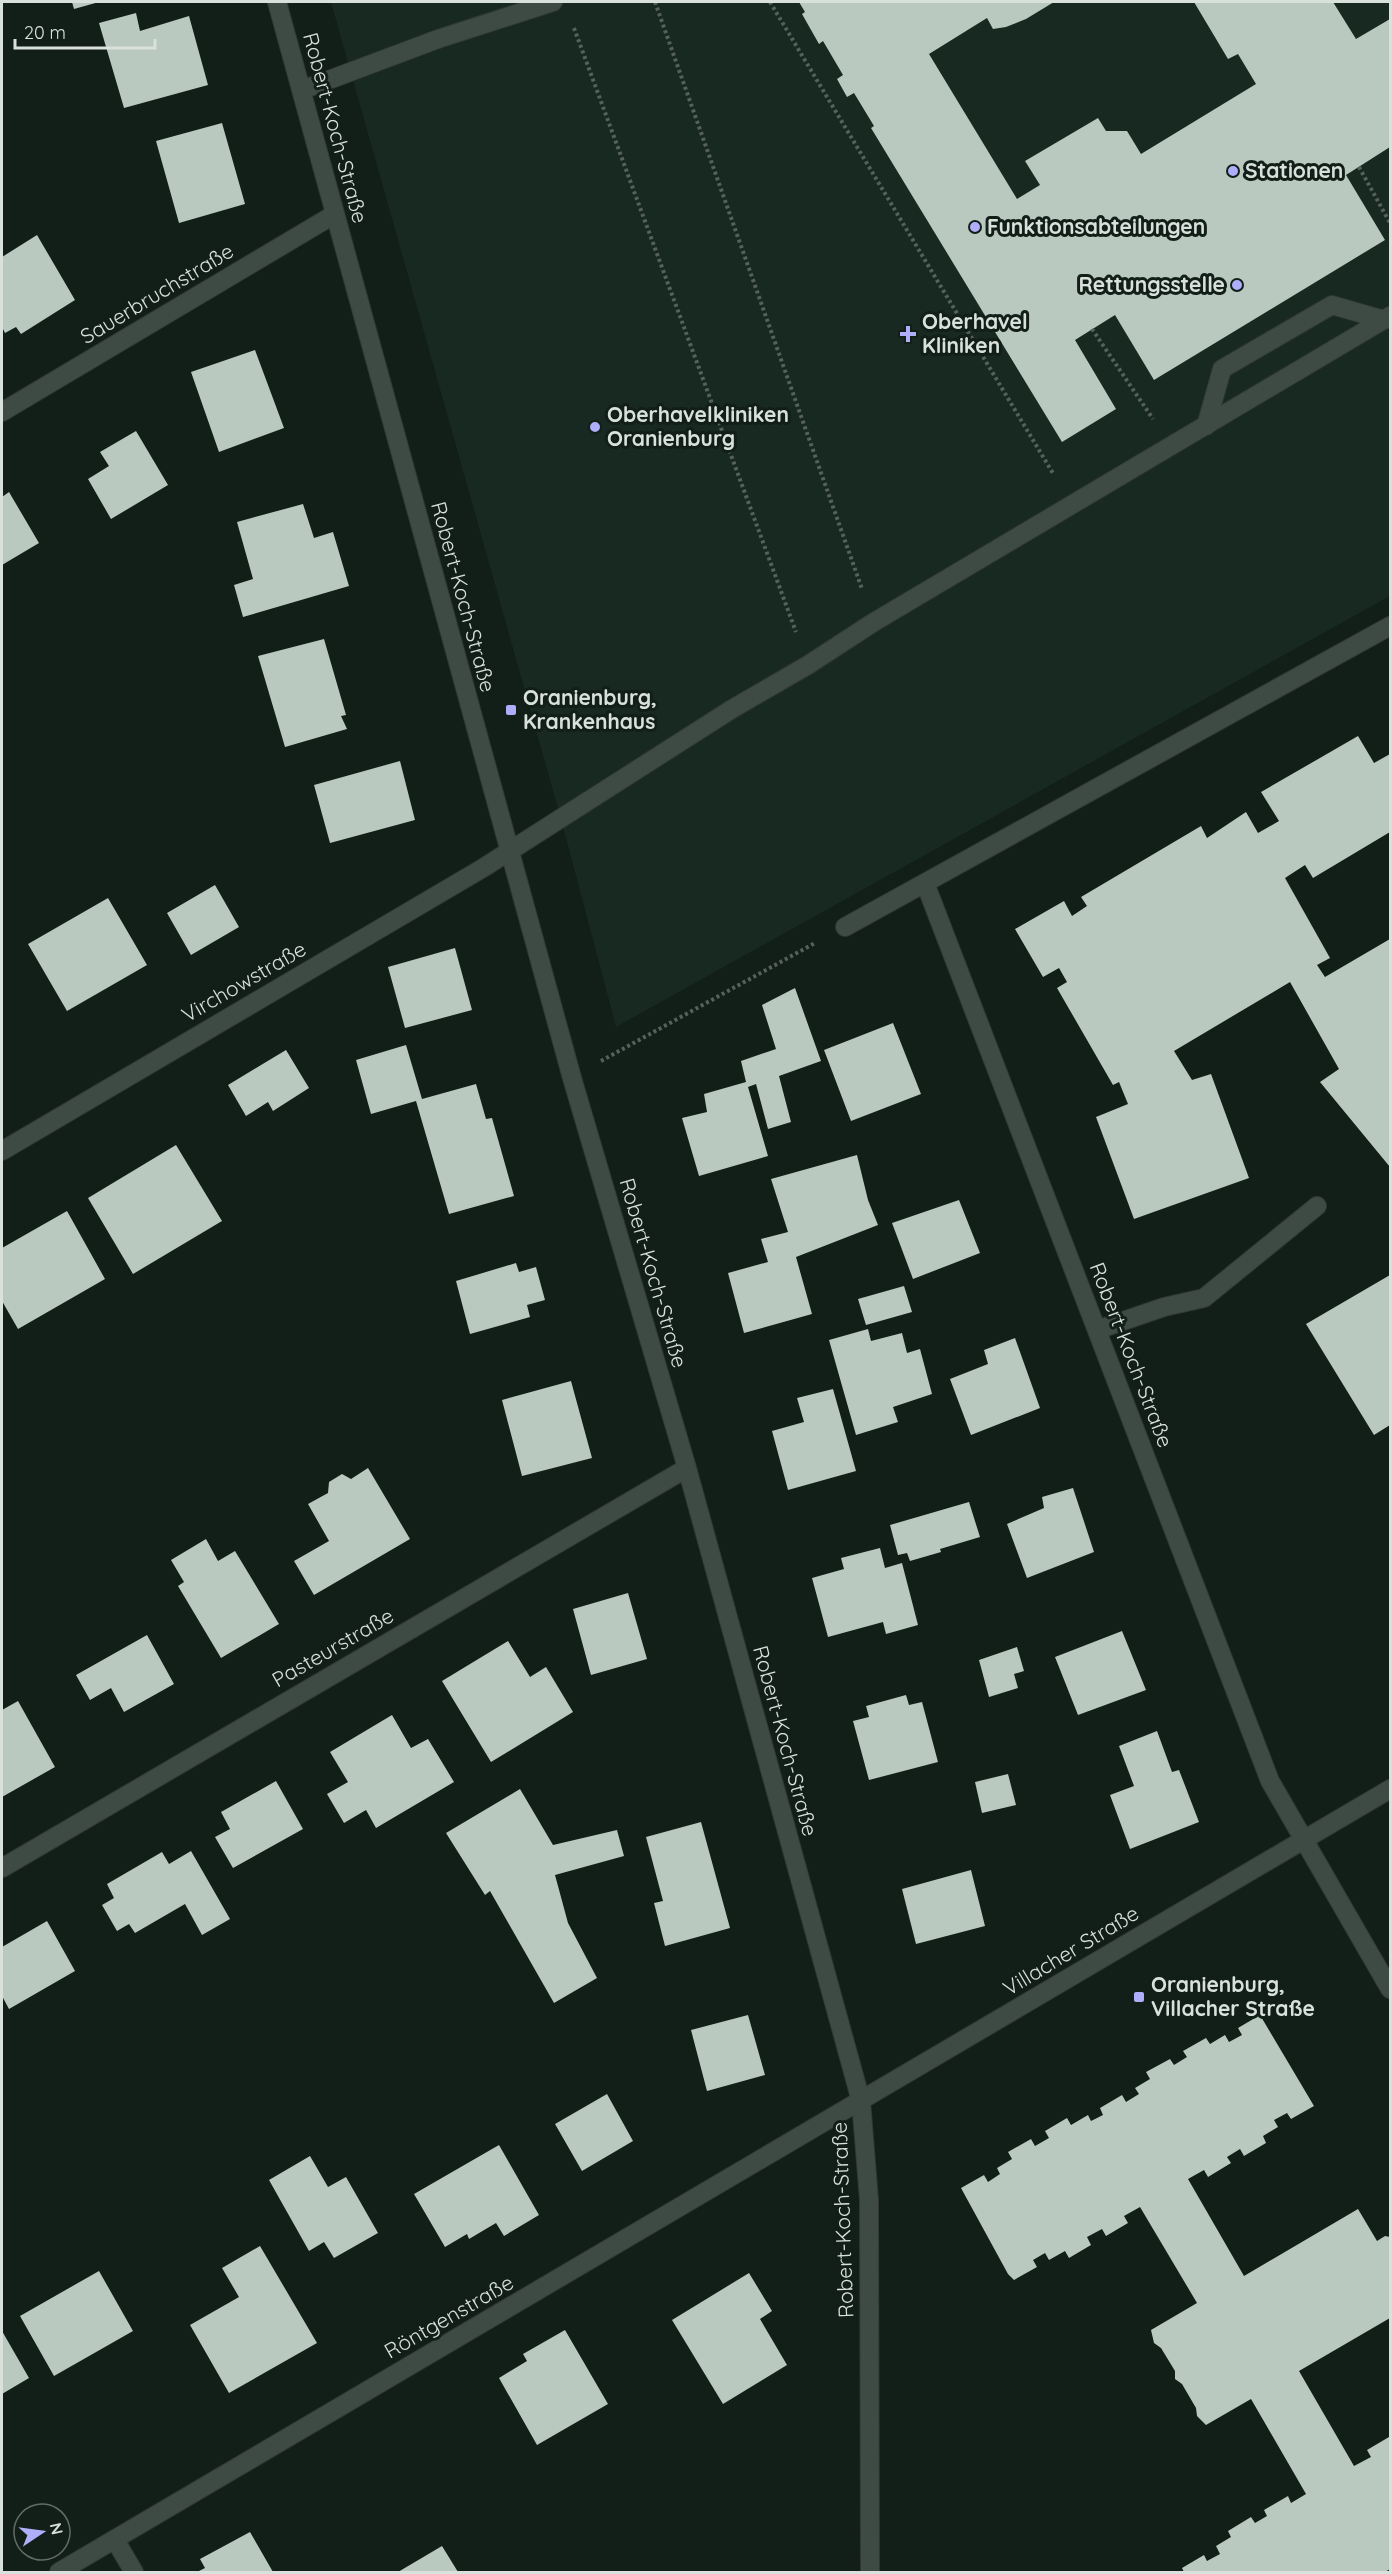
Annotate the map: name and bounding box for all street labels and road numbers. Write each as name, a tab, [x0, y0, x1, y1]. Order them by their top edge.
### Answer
street label: Robert-Koch-Straße	[298, 30, 374, 226]
street label: Sauerbruchstraße	[75, 237, 238, 349]
street label: Robert-Koch-Straße	[426, 499, 502, 695]
street label: Virchowstraße	[177, 935, 310, 1027]
street label: Robert-Koch-Straße	[614, 1175, 693, 1371]
street label: Robert-Koch-Straße	[1085, 1258, 1179, 1451]
street label: Pasteurstraße	[267, 1602, 398, 1692]
street label: Robert-Koch-Straße	[748, 1643, 824, 1839]
street label: Villacher Straße	[998, 1899, 1143, 2001]
street label: Robert-Koch-Straße	[826, 2122, 858, 2318]
street label: Röntgenstraße	[379, 2269, 518, 2364]

